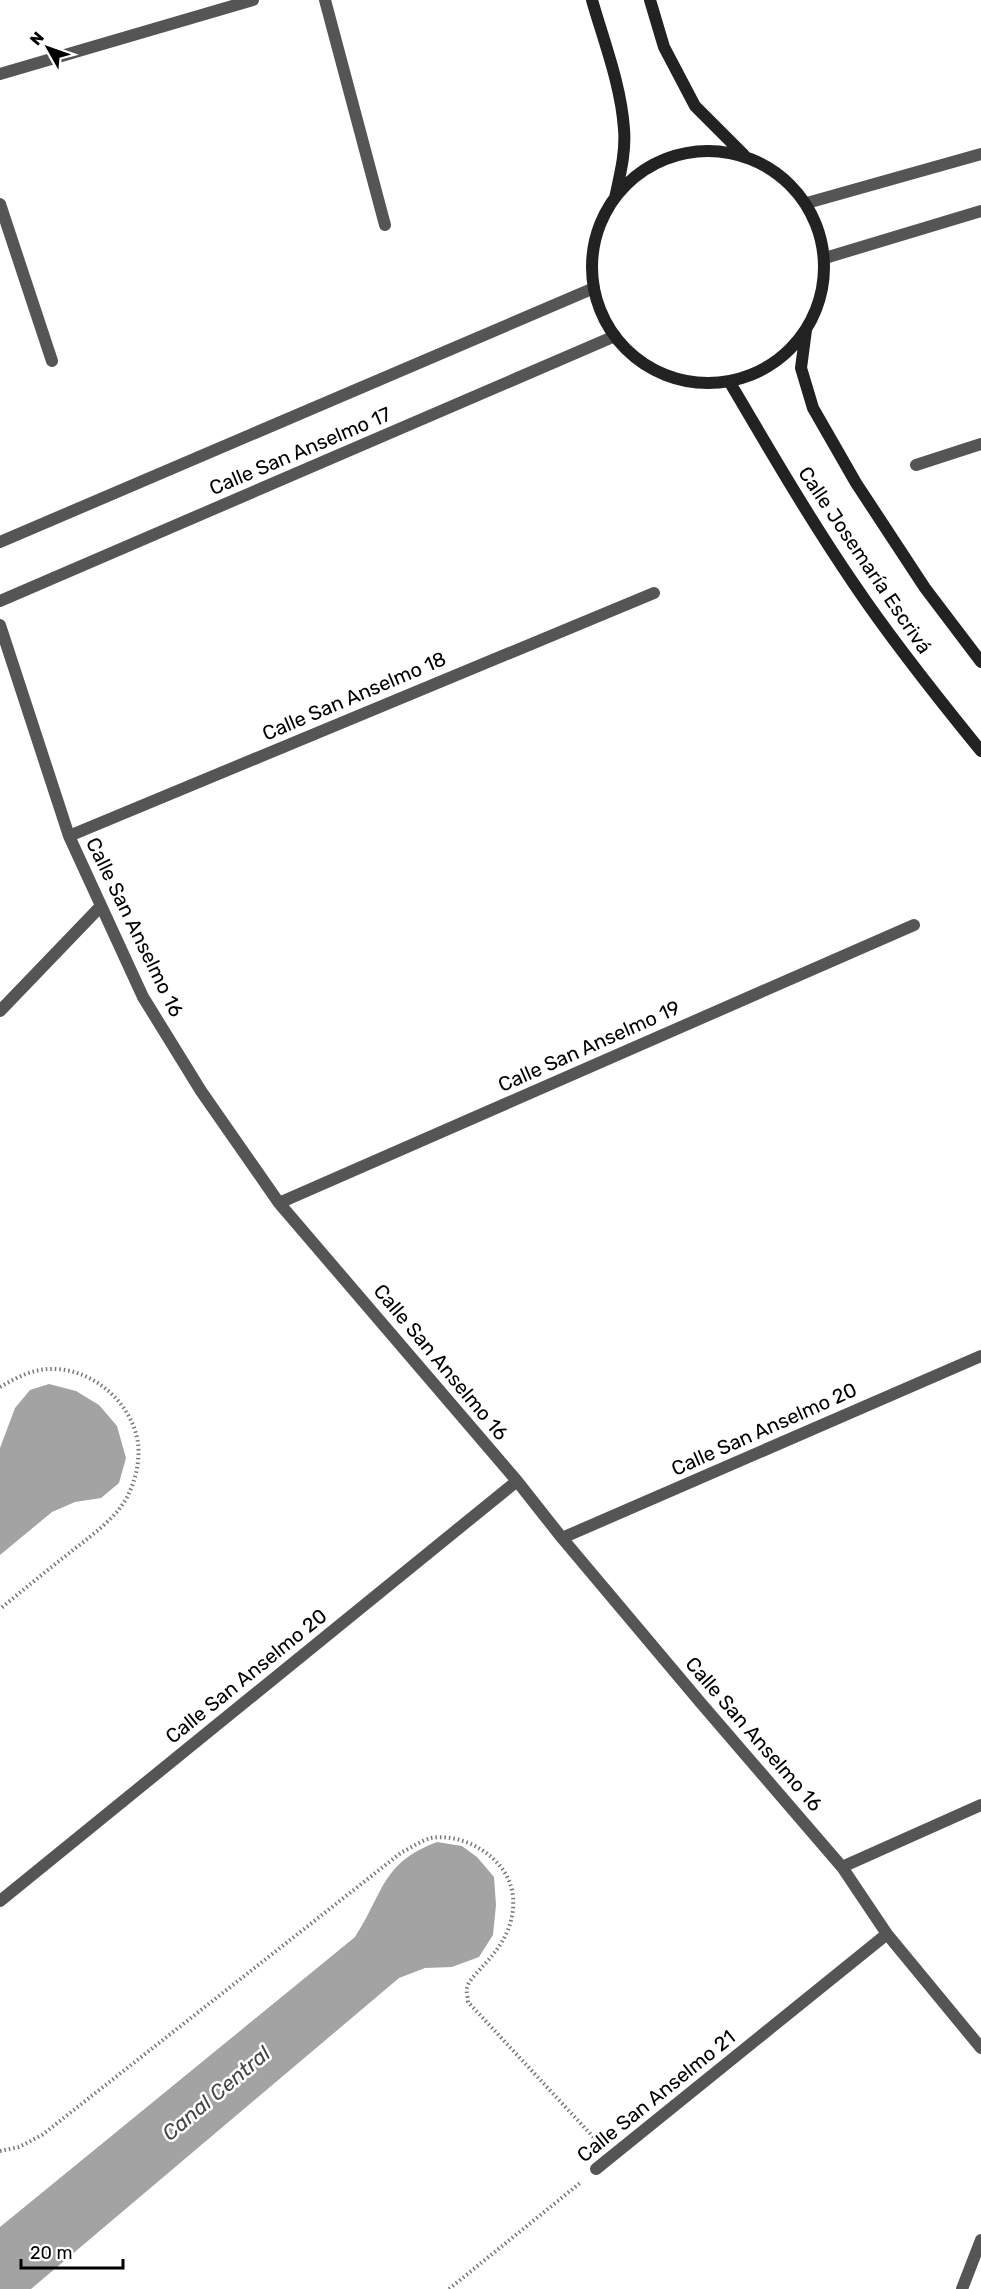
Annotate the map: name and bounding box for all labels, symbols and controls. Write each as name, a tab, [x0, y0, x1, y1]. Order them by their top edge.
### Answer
north arrow	[18, 18, 78, 78]
text: N	[26, 28, 48, 49]
street label: Calle San Anselmo 17	[206, 402, 394, 500]
street label: Calle Josemaría Escrivá	[793, 462, 937, 658]
street label: Calle San Anselmo 18	[258, 646, 450, 746]
street label: Calle San Anselmo 16	[81, 833, 189, 1021]
street label: Calle San Anselmo 19	[494, 995, 684, 1097]
street label: Calle San Anselmo 16	[369, 1279, 513, 1445]
street label: Calle San Anselmo 20	[668, 1377, 860, 1481]
street label: Calle San Anselmo 20	[161, 1604, 331, 1748]
street label: Calle San Anselmo 16	[680, 1652, 828, 1816]
street label: Calle San Anselmo 21	[572, 2025, 740, 2167]
water label: Canal Central	[157, 2040, 276, 2145]
scale bar	[21, 2232, 123, 2270]
text: 20 m	[30, 2242, 72, 2264]

